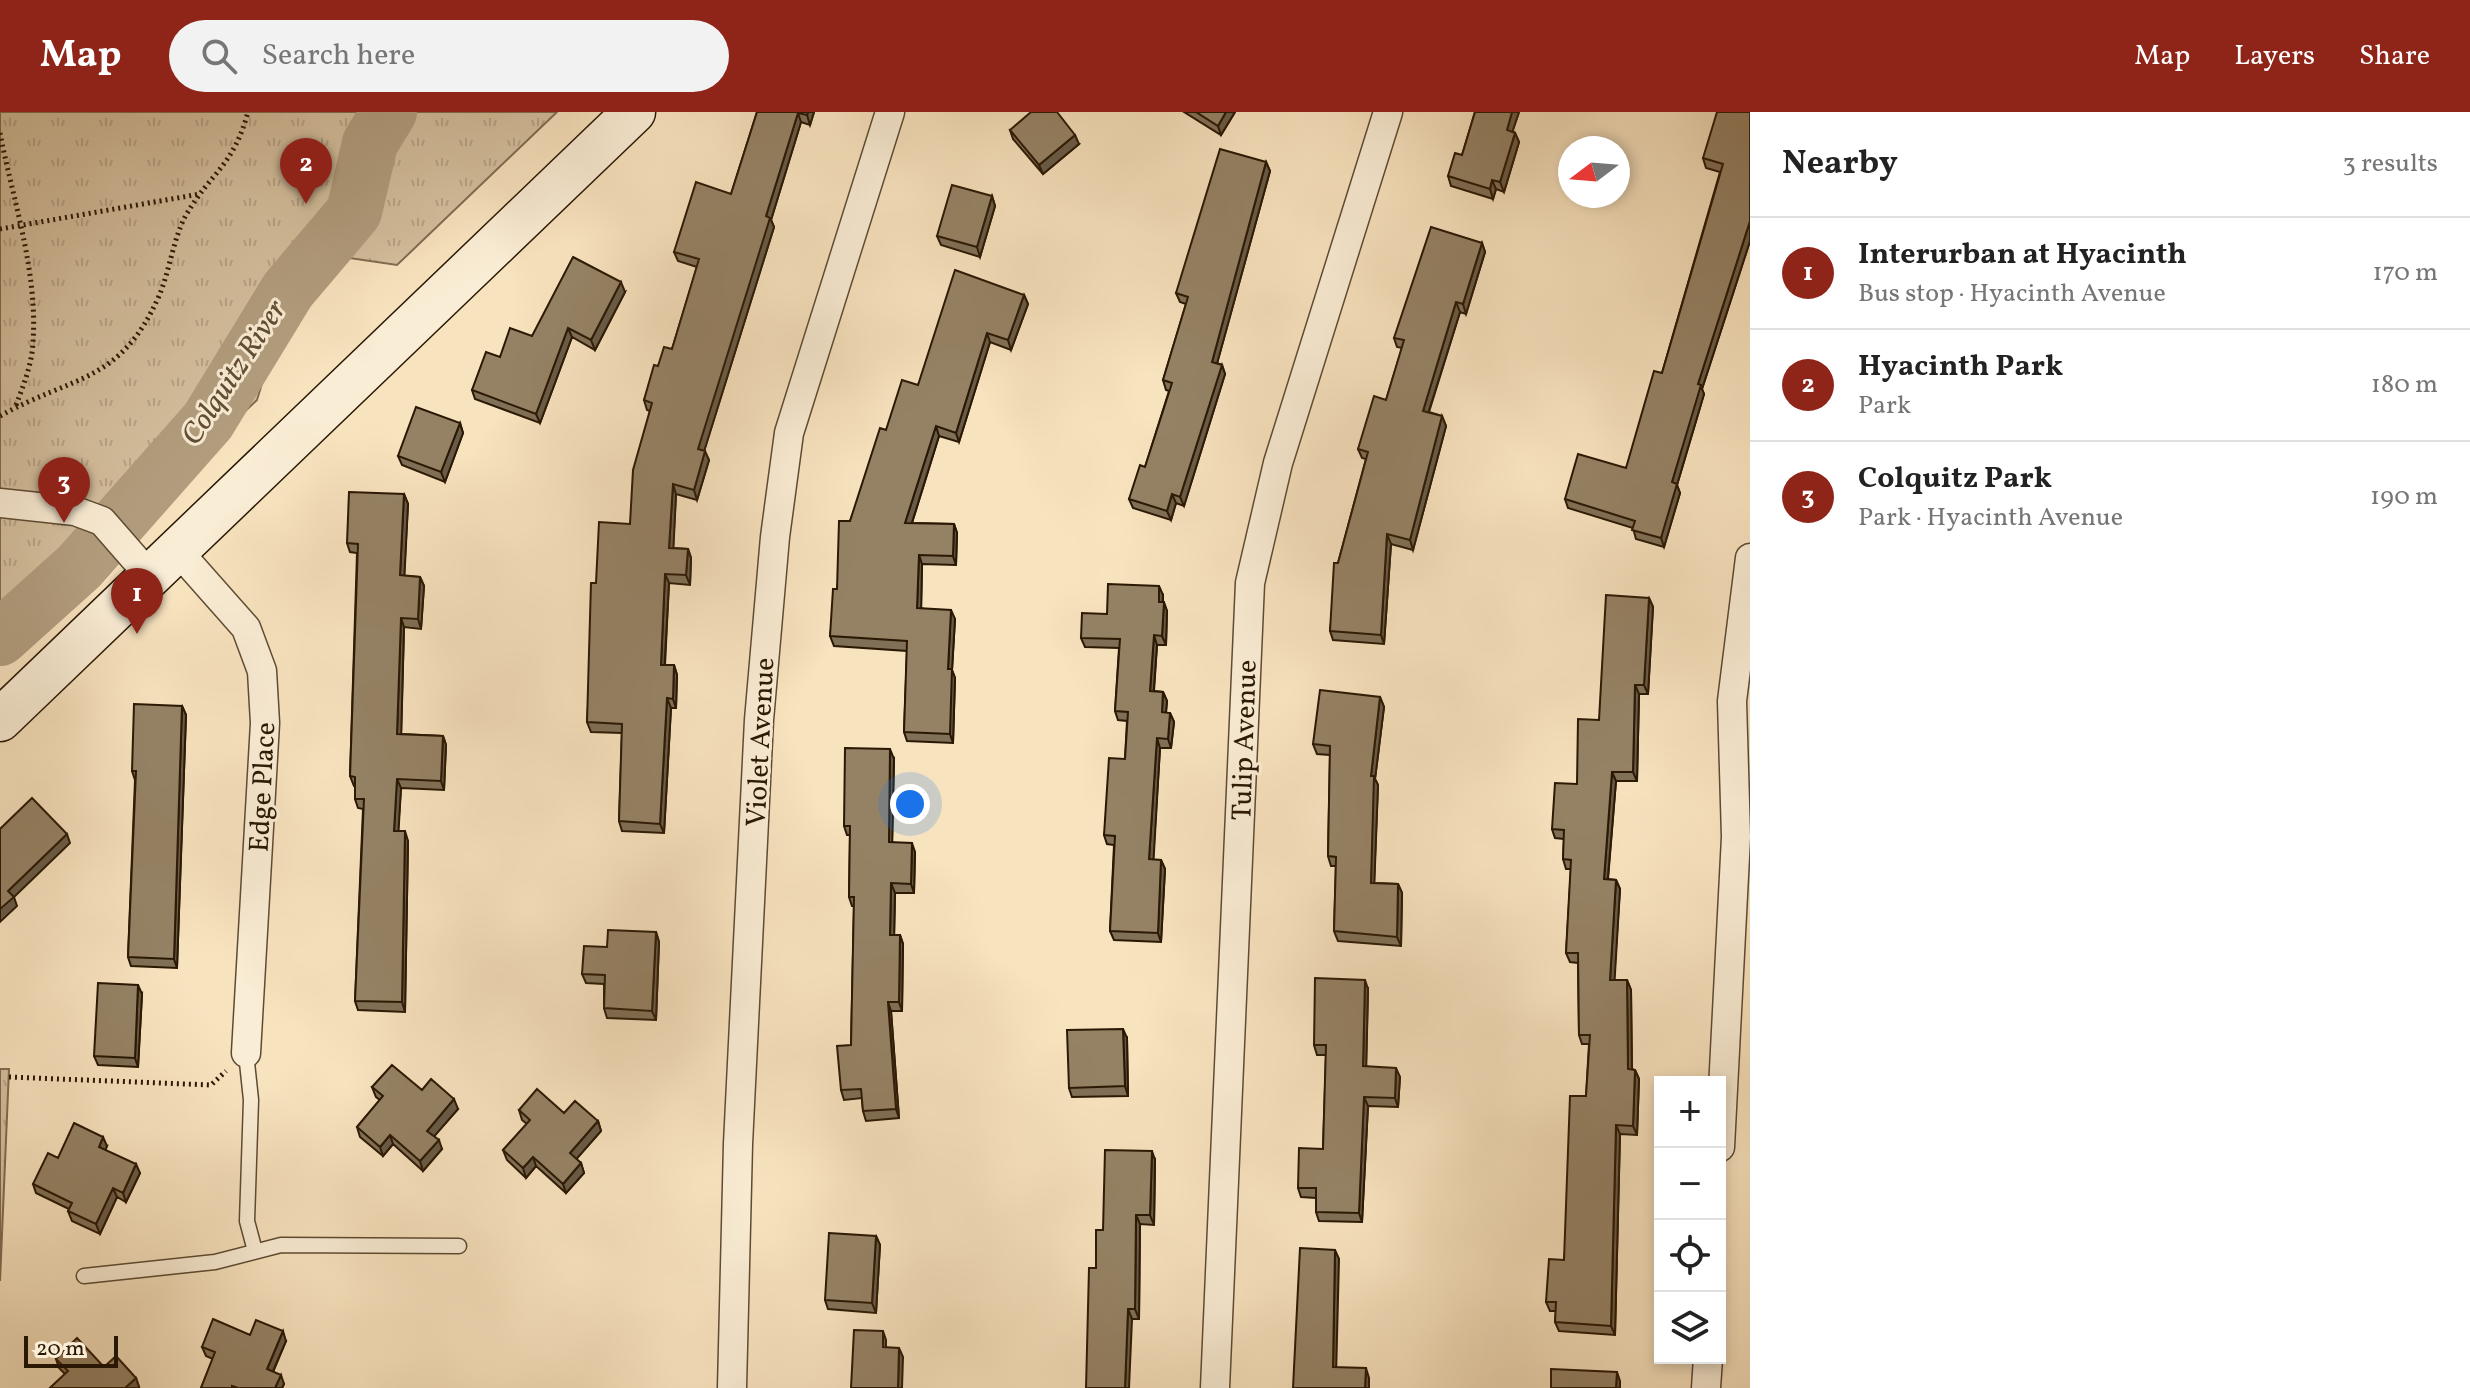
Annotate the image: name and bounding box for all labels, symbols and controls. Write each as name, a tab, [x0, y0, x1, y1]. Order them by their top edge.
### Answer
search box	[169, 20, 729, 92]
text: Map	[40, 30, 121, 83]
icon: search	[197, 34, 241, 78]
text: Search here	[261, 35, 415, 77]
text: Map	[2134, 37, 2190, 76]
text: Layers	[2234, 37, 2315, 76]
text: Share	[2359, 37, 2430, 76]
north arrow	[1558, 136, 1630, 208]
pin: 2	[280, 138, 332, 204]
text: Nearby	[1782, 141, 1898, 188]
text: 3 results	[2342, 146, 2438, 182]
text: Interurban at Hyacinth	[1858, 234, 2187, 276]
text: 1	[1803, 255, 1813, 291]
text: 170 m	[2373, 255, 2438, 291]
text: Bus stop · Hyacinth Avenue	[1858, 276, 2166, 312]
water label: Colquitz River	[172, 292, 298, 454]
text: Hyacinth Park	[1858, 346, 2063, 388]
text: 2	[1801, 367, 1815, 403]
text: 180 m	[2371, 367, 2438, 403]
text: Park	[1858, 388, 1911, 424]
pin: 3	[38, 457, 90, 523]
text: Colquitz Park	[1858, 458, 2052, 500]
text: 3	[1801, 479, 1815, 515]
text: 190 m	[2370, 479, 2438, 515]
text: Park · Hyacinth Avenue	[1858, 500, 2123, 536]
pin: 1	[111, 568, 163, 634]
street label: Violet Avenue	[738, 656, 785, 828]
street label: Tulip Avenue	[1223, 659, 1268, 821]
street label: Edge Place	[241, 721, 286, 853]
your location	[890, 784, 930, 824]
map controls	[1654, 1076, 1726, 1364]
button: +	[1654, 1076, 1726, 1148]
button: −	[1654, 1148, 1726, 1220]
button: locate	[1654, 1220, 1726, 1292]
button: layers	[1654, 1292, 1726, 1364]
scale bar	[24, 1332, 118, 1368]
text: 20 m	[36, 1334, 85, 1365]

